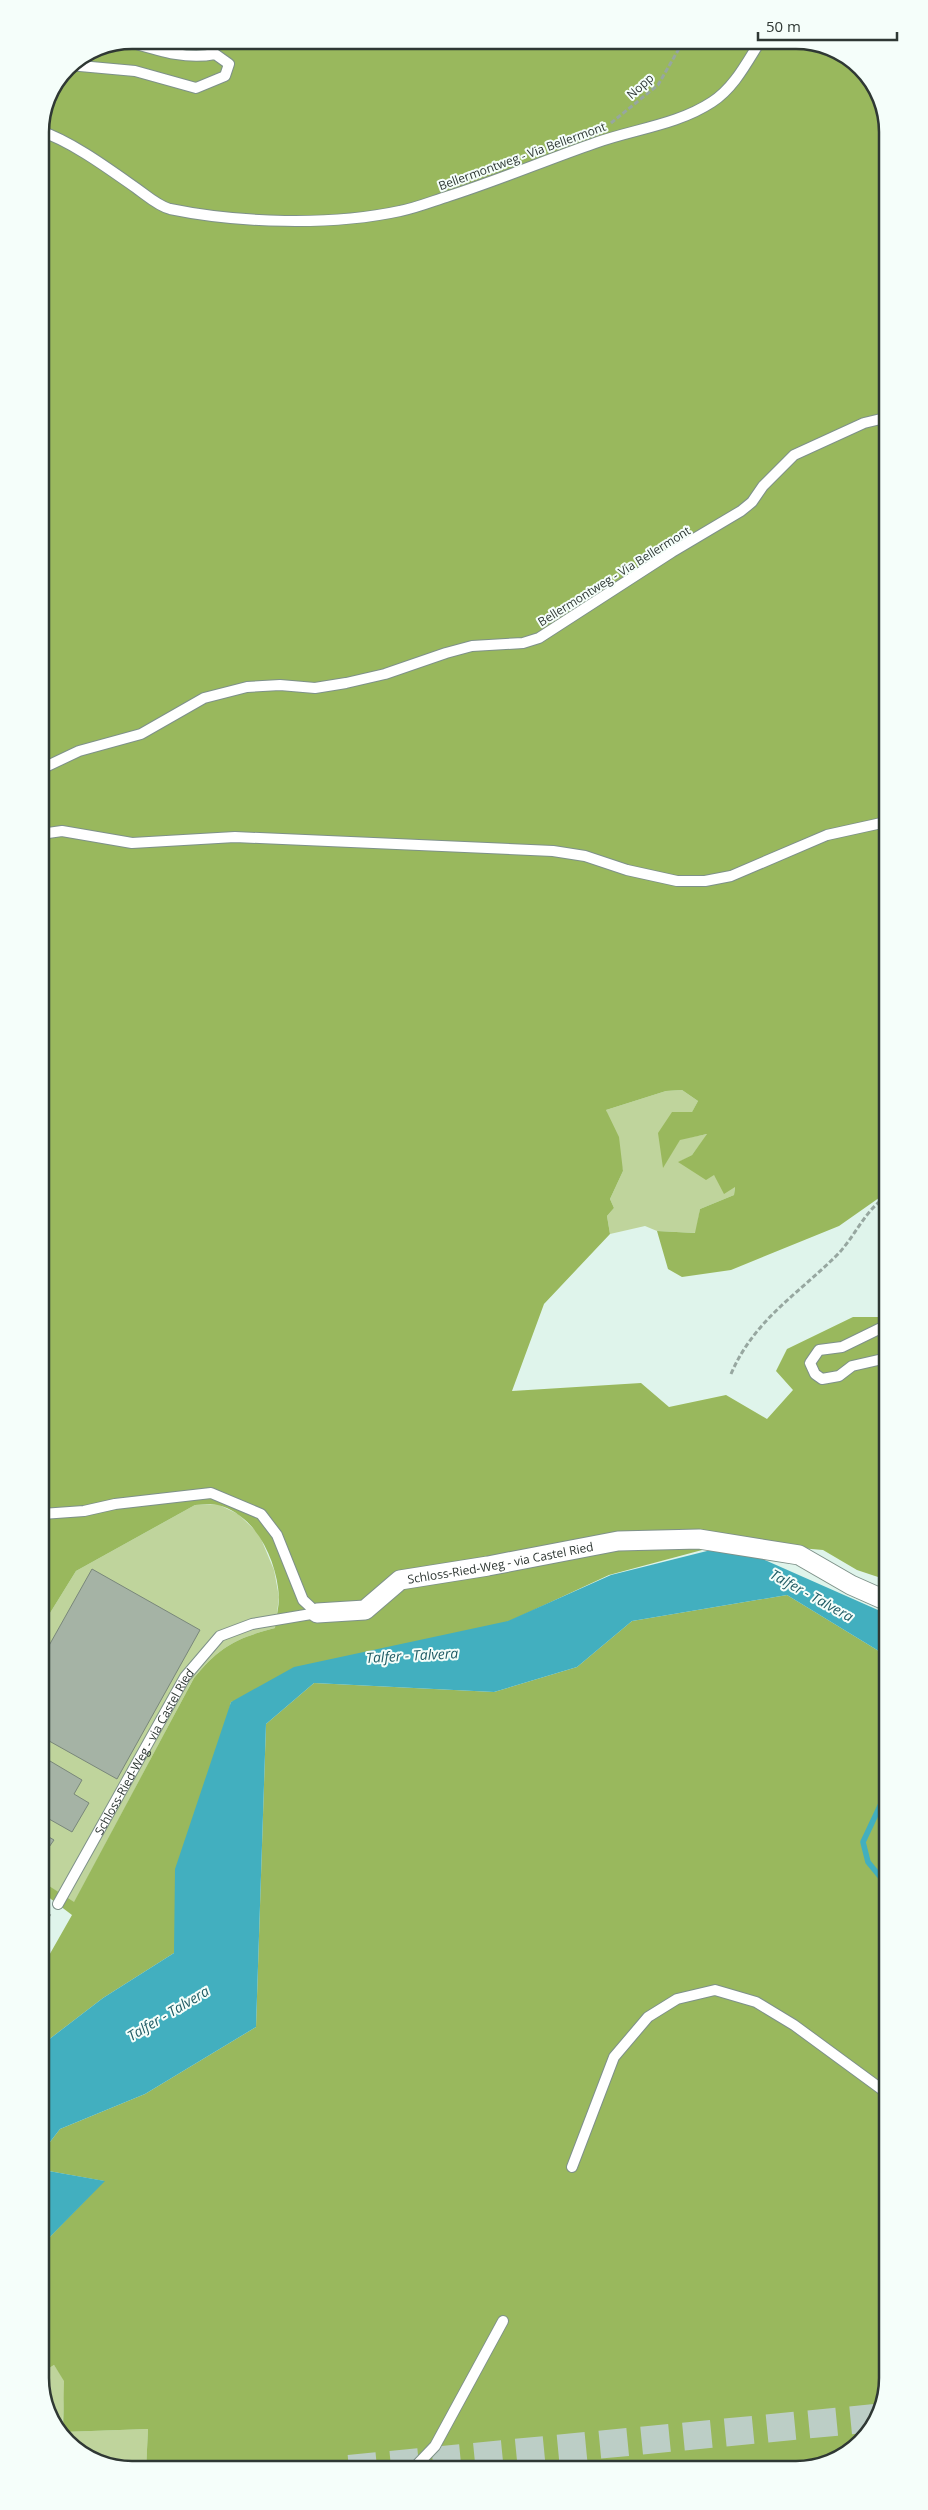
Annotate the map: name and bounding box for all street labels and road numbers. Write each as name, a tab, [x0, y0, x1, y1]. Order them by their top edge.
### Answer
street label: Nopp	[623, 69, 657, 103]
street label: Bellermontweg - Via Bellermont	[436, 118, 608, 194]
street label: Bellermontweg - Via Bellermont	[534, 522, 694, 630]
street label: Schloss-Ried-Weg - via Castel Ried	[406, 1537, 595, 1587]
street label: Schloss-Ried-Weg - via Castel Ried	[90, 1664, 197, 1838]

